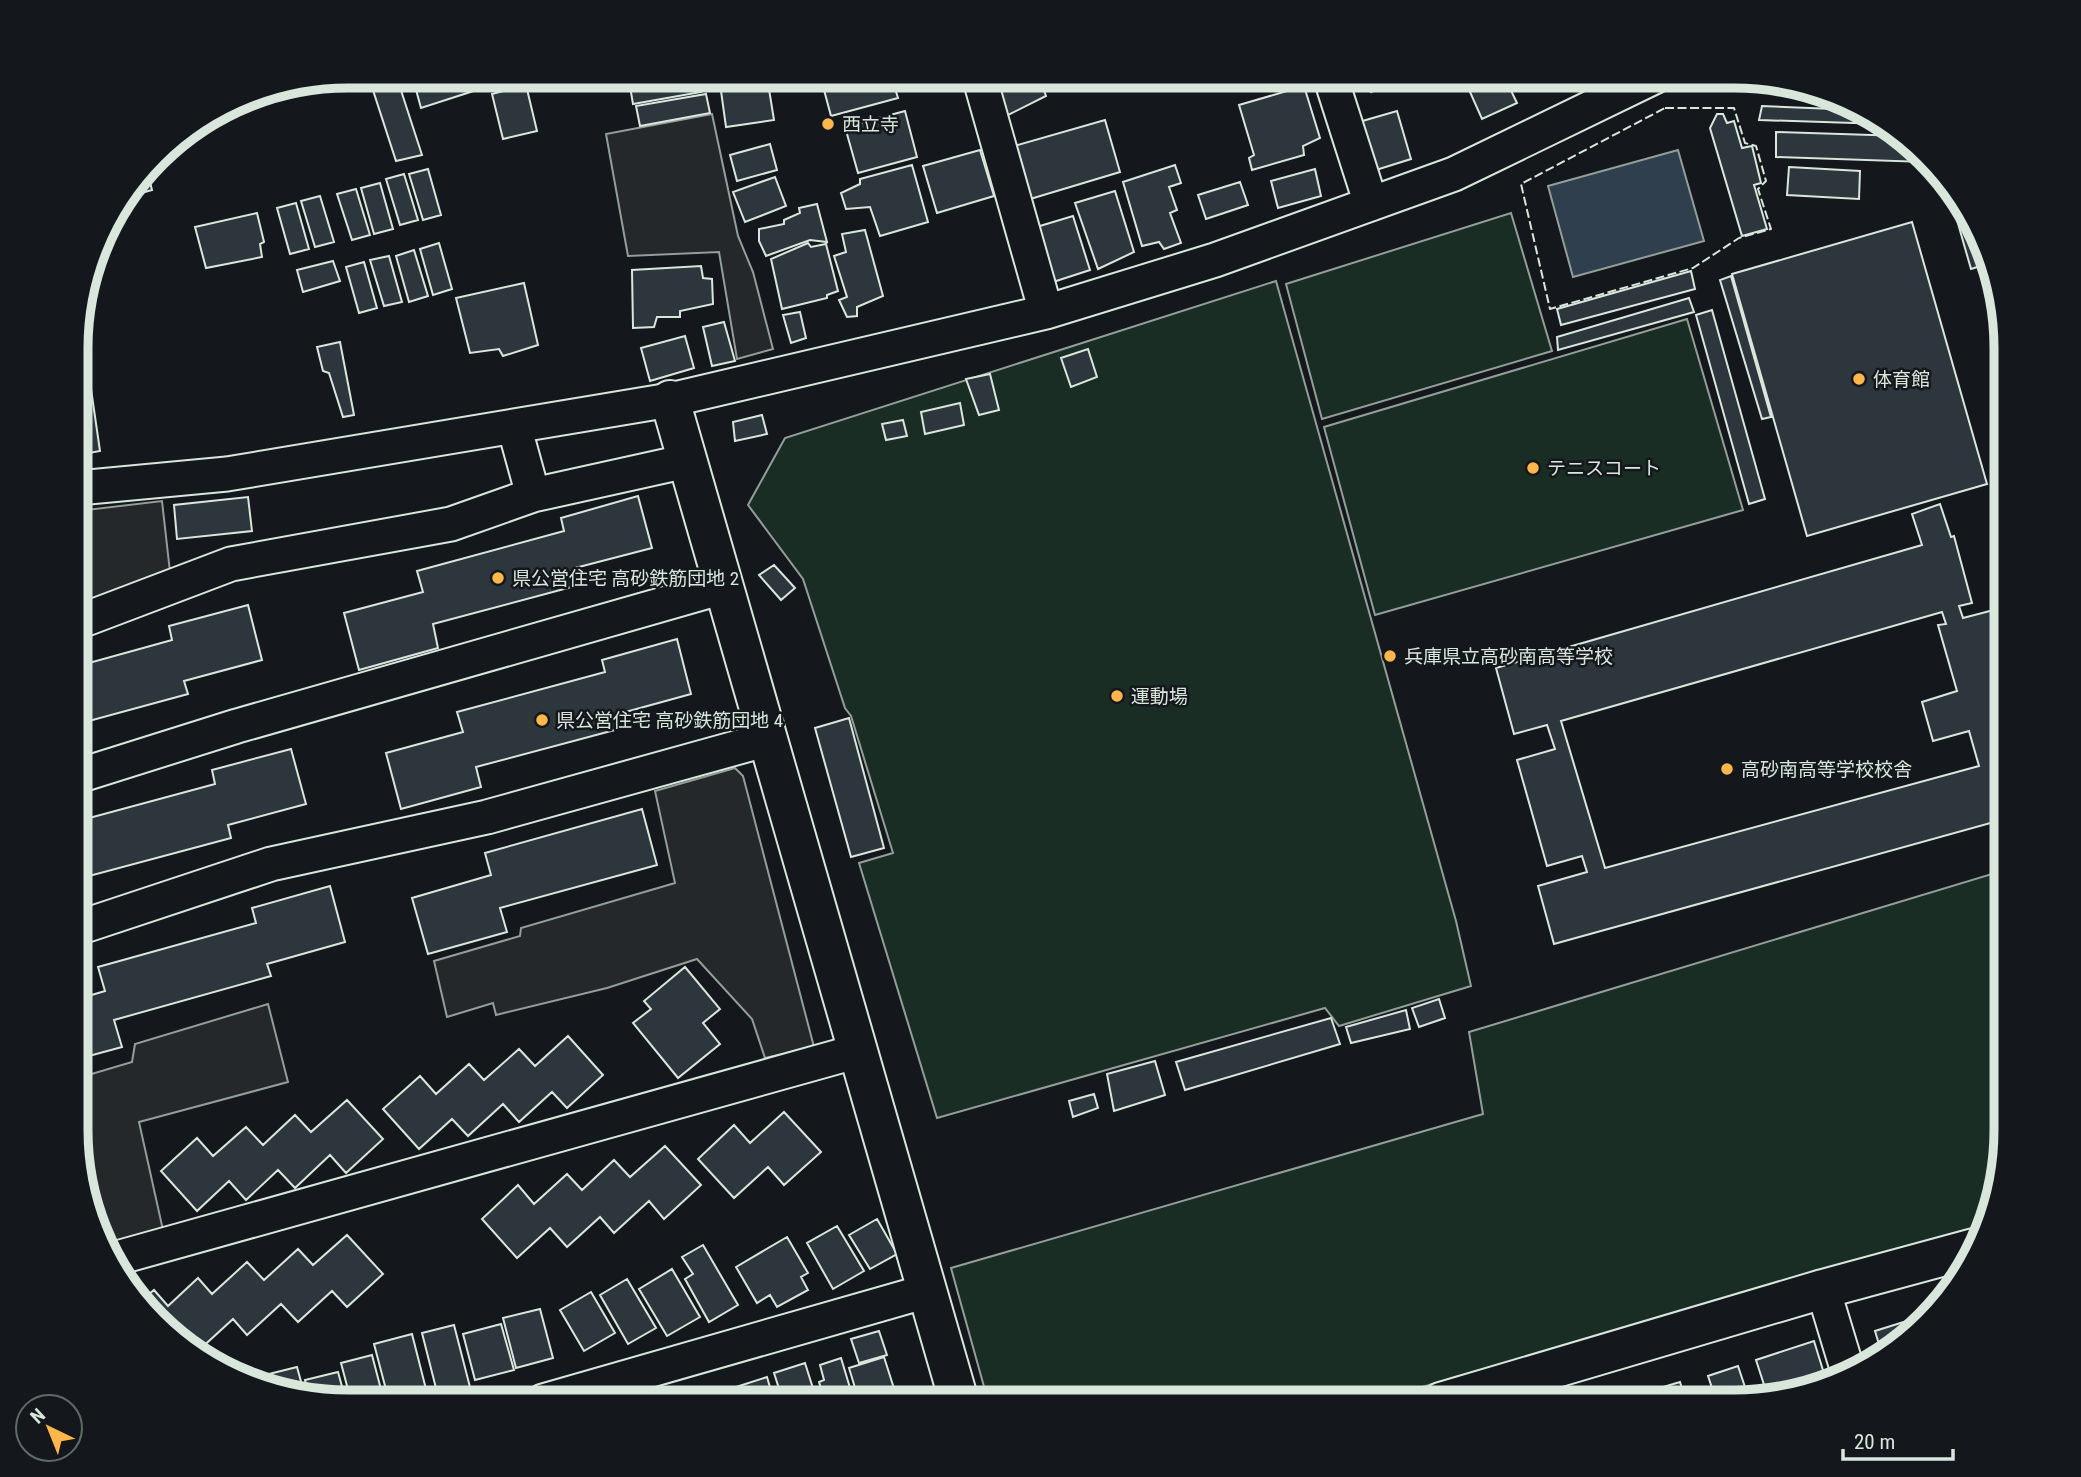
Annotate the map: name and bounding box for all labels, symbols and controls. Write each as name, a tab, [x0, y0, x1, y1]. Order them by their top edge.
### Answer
place label: 西立寺	[842, 113, 899, 136]
marker: 西立寺	[820, 116, 836, 132]
place label: 体育館	[1873, 368, 1930, 391]
marker: 体育館	[1851, 371, 1867, 387]
place label: テニスコート	[1547, 457, 1661, 480]
marker: テニスコート	[1525, 460, 1541, 476]
place label: 県公営住宅 高砂鉄筋団地 2	[512, 567, 739, 590]
marker: 県公営住宅 高砂鉄筋団地 2	[490, 570, 506, 586]
place label: 兵庫県立高砂南高等学校	[1404, 645, 1613, 668]
marker: 兵庫県立高砂南高等学校	[1382, 648, 1398, 664]
place label: 運動場	[1131, 685, 1188, 708]
marker: 運動場	[1109, 688, 1125, 704]
place label: 県公営住宅 高砂鉄筋団地 4	[556, 709, 783, 732]
marker: 県公営住宅 高砂鉄筋団地 4	[534, 712, 550, 728]
place label: 高砂南高等学校校舎	[1741, 758, 1912, 781]
marker: 高砂南高等学校校舎	[1719, 761, 1735, 777]
north arrow	[14, 1393, 84, 1463]
text: N	[26, 1404, 50, 1428]
scale bar	[1843, 1418, 1953, 1462]
text: 20 m	[1854, 1430, 1895, 1454]

